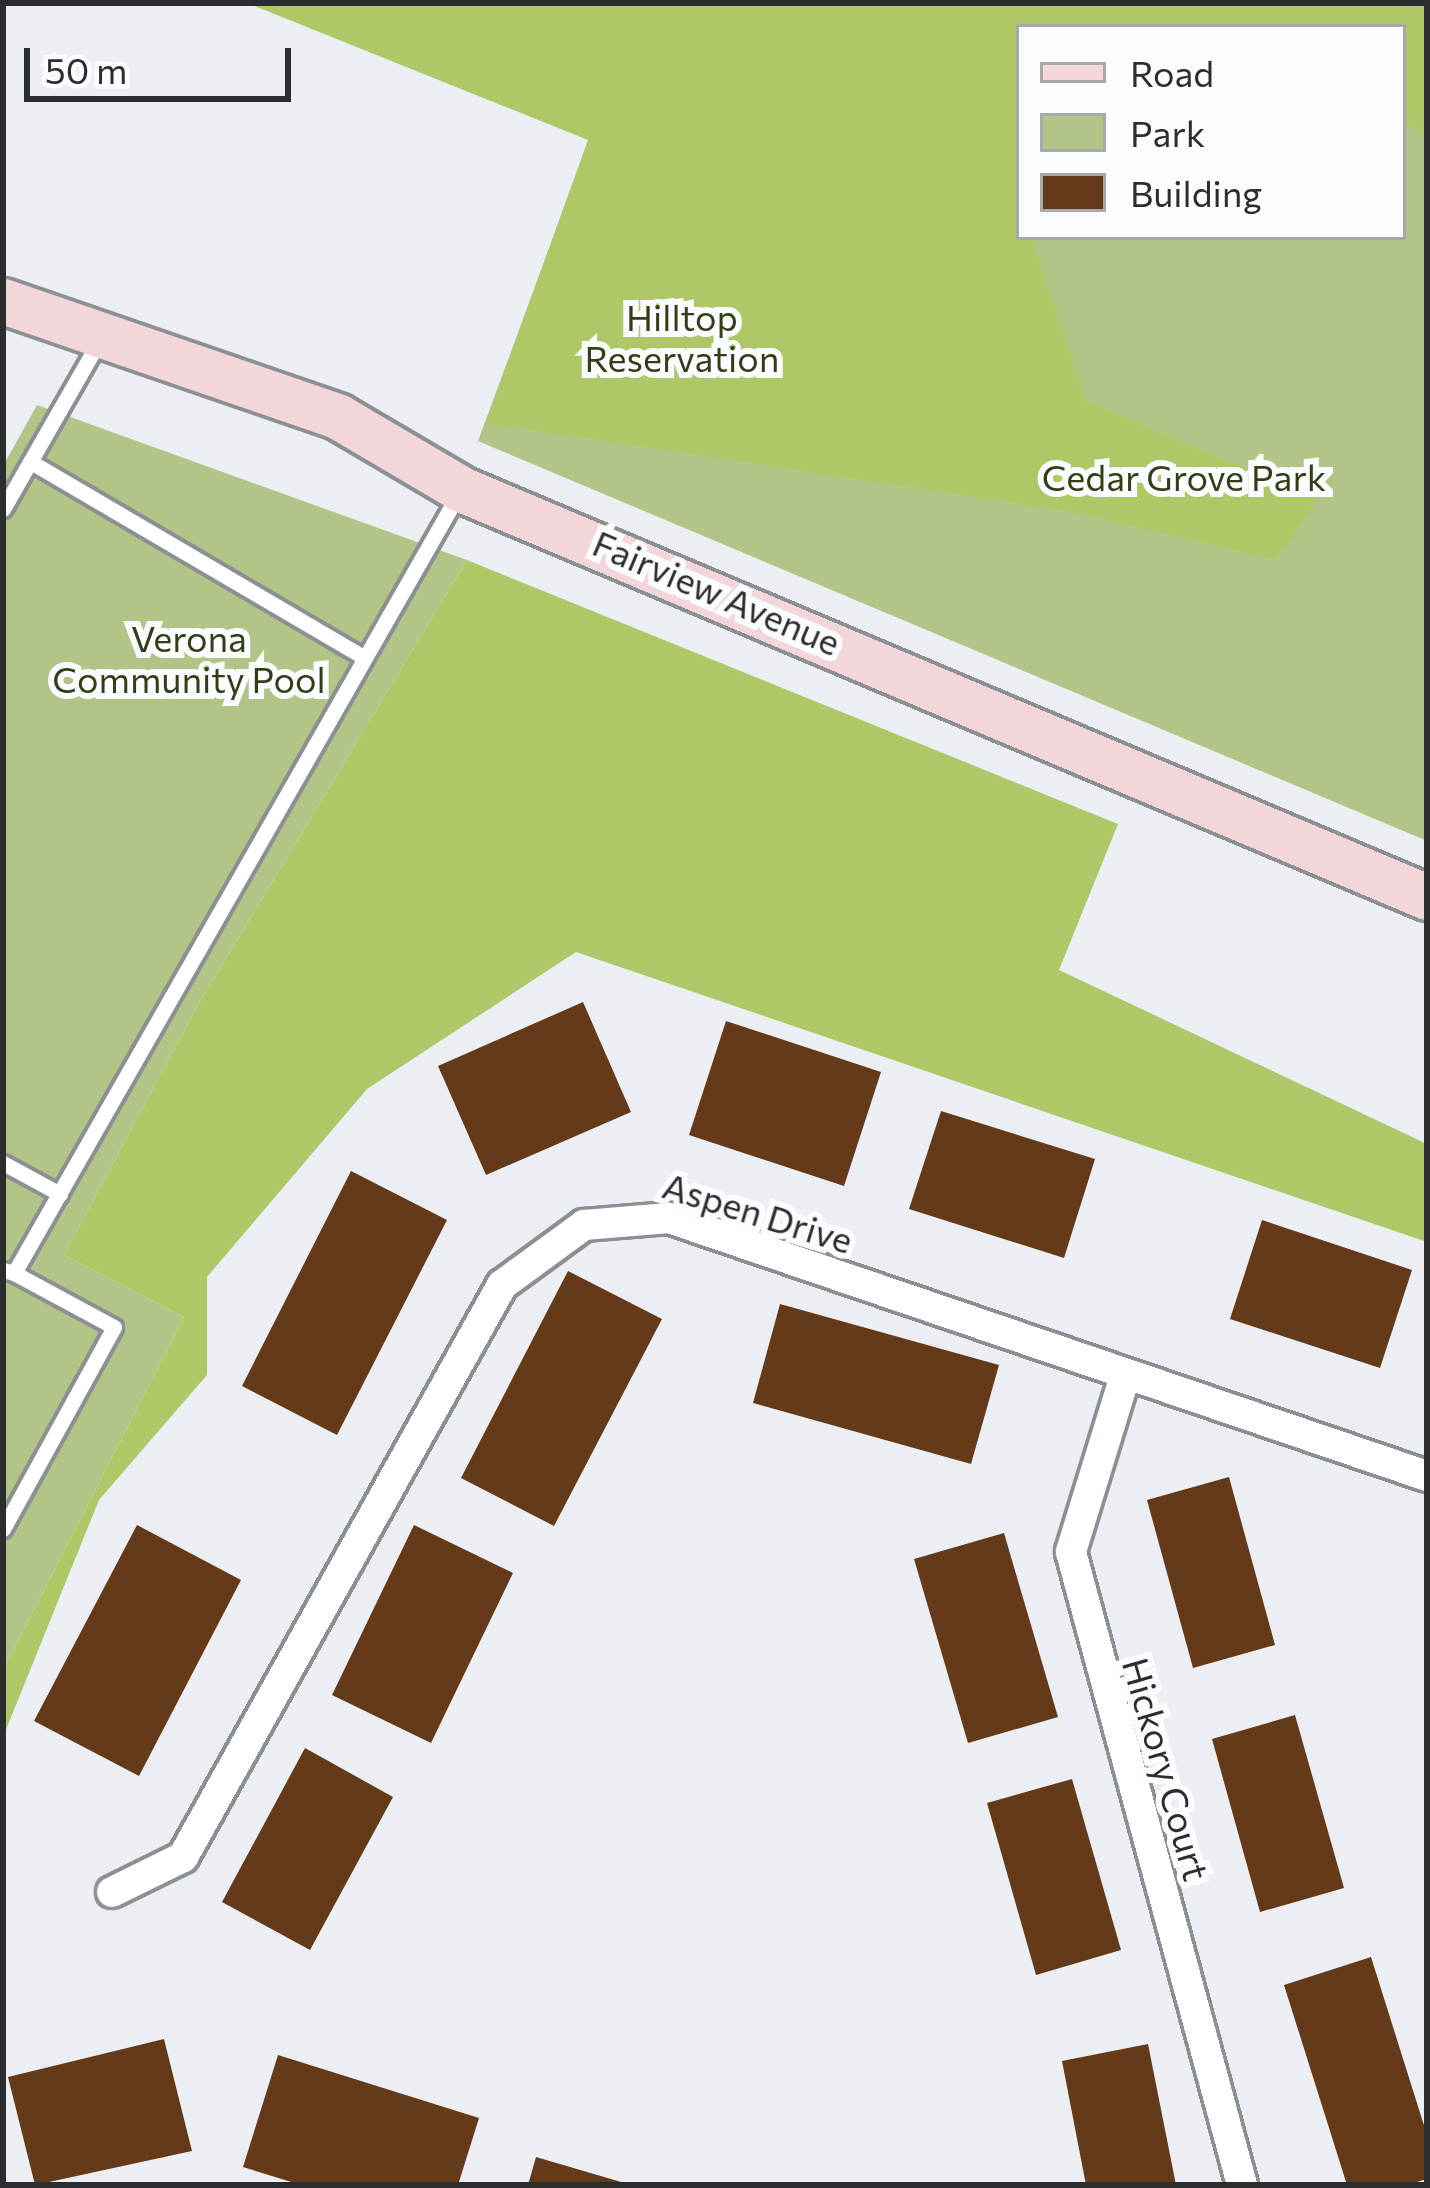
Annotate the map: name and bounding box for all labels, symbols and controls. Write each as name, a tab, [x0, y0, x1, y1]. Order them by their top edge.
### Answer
scale bar	[30, 24, 297, 98]
legend	[1016, 24, 1406, 240]
text: 50 m	[45, 47, 127, 91]
text: Road	[1130, 50, 1214, 94]
text: Park	[1130, 110, 1205, 154]
text: Building	[1130, 170, 1262, 214]
park label: Hilltop Reservation	[585, 294, 779, 379]
park label: Cedar Grove Park	[1042, 455, 1326, 499]
street label: Fairview Avenue	[587, 520, 847, 664]
park label: Verona Community Pool	[52, 615, 326, 700]
street label: Aspen Drive	[658, 1163, 858, 1261]
street label: Hickory Court	[1115, 1653, 1219, 1885]

